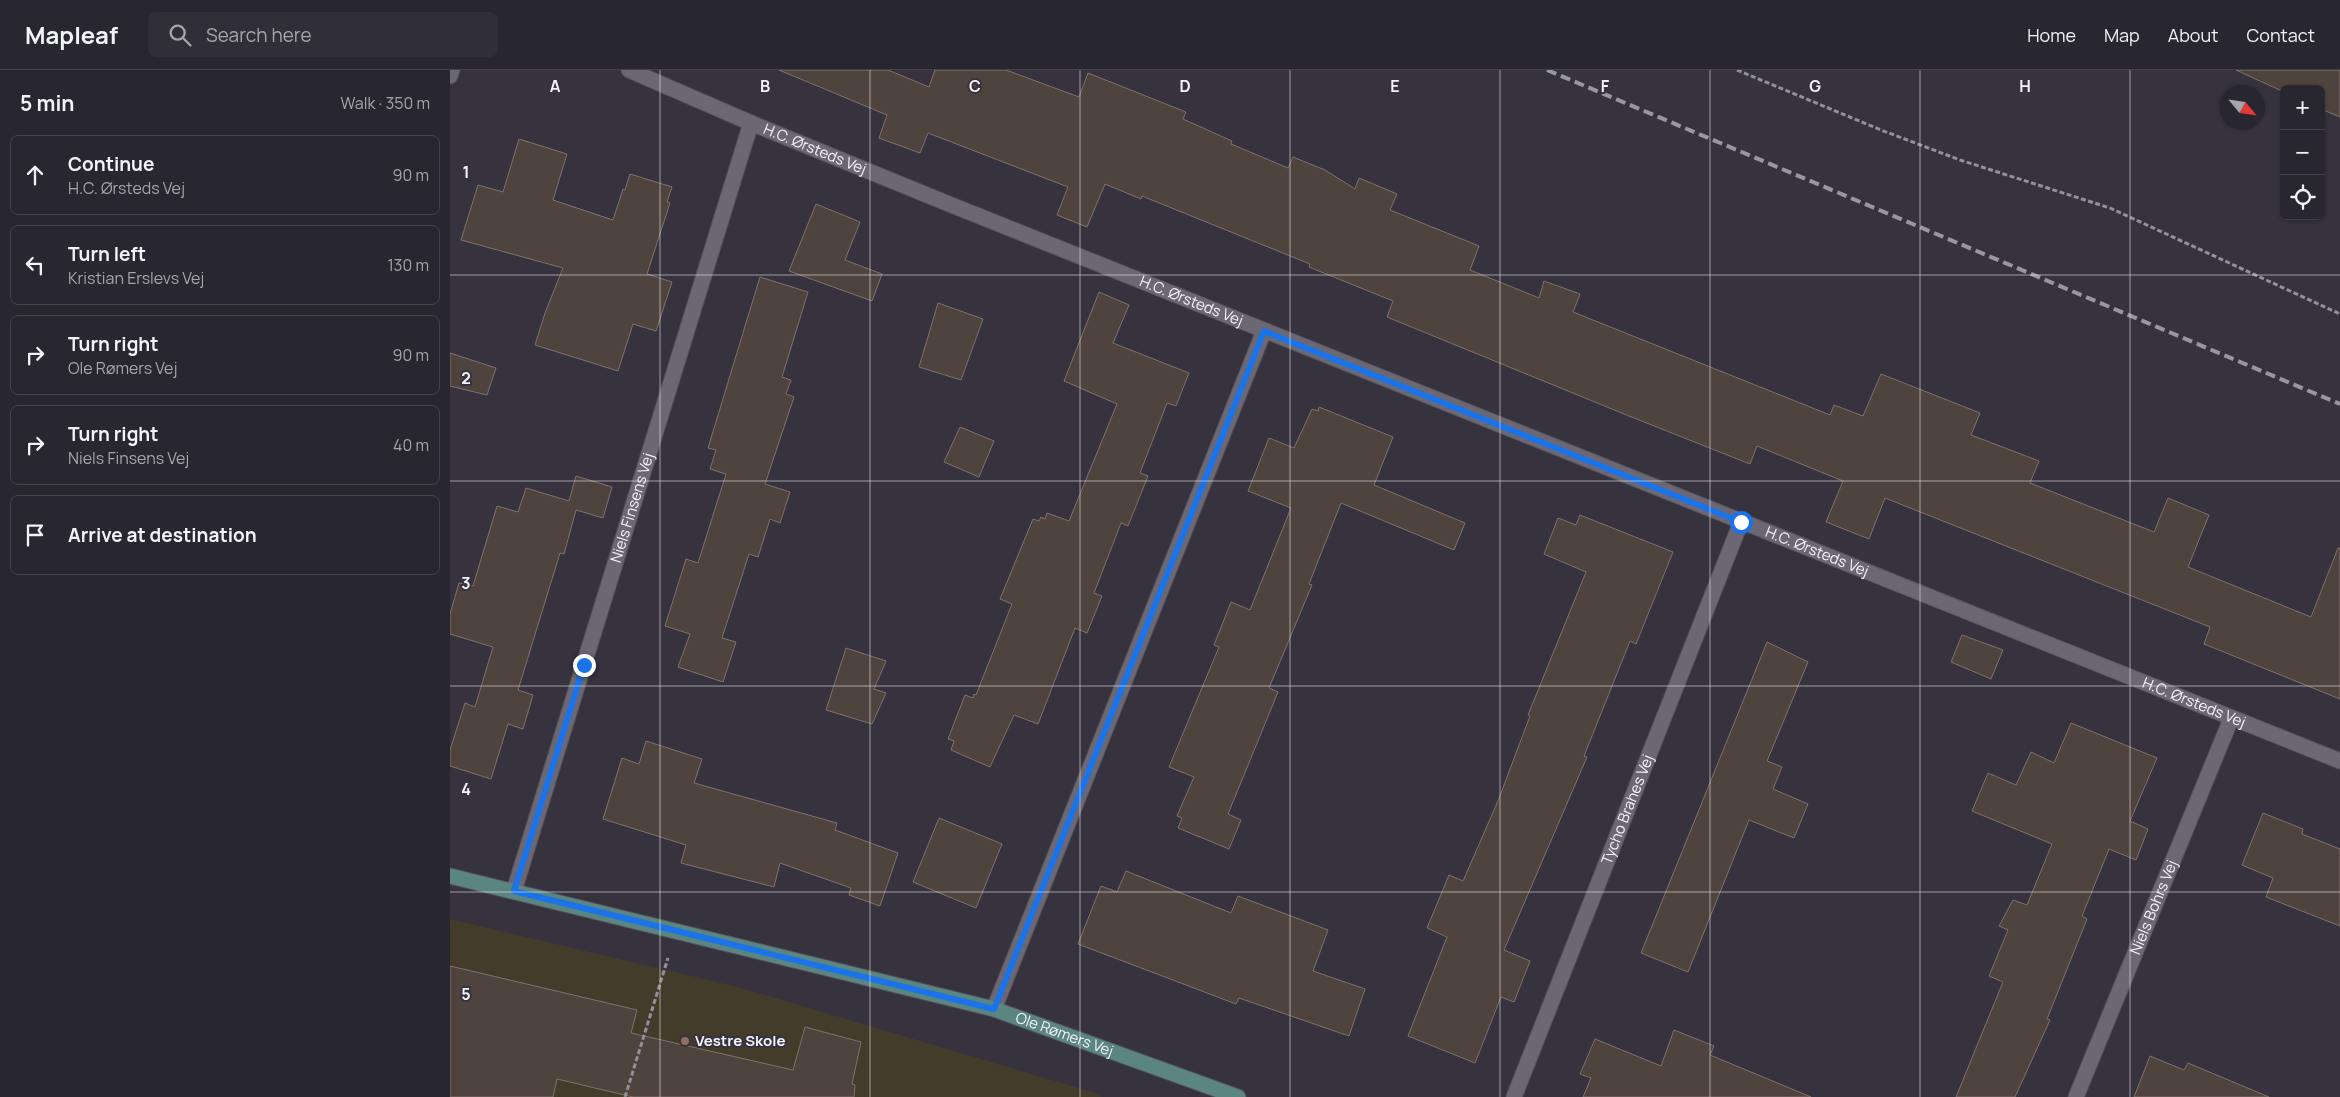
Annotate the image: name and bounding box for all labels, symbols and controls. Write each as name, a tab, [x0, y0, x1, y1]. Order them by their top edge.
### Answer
search box	[148, 12, 498, 57]
text: Mapleaf	[25, 18, 118, 51]
icon: search	[166, 21, 194, 49]
text: Search here	[206, 22, 312, 48]
text: Home	[2027, 23, 2076, 47]
text: Map	[2104, 23, 2140, 47]
text: About	[2168, 23, 2218, 47]
text: Contact	[2246, 23, 2315, 47]
text: A	[550, 75, 561, 97]
text: B	[760, 75, 770, 97]
text: C	[969, 75, 981, 97]
text: D	[1179, 75, 1191, 97]
text: E	[1390, 75, 1400, 97]
text: F	[1601, 75, 1610, 97]
text: G	[1809, 75, 1821, 97]
text: H	[2019, 75, 2031, 97]
north arrow	[2220, 85, 2265, 130]
map controls	[2280, 85, 2325, 220]
button: +	[2280, 85, 2325, 130]
text: 5 min	[20, 89, 74, 117]
text: Walk · 350 m	[341, 92, 430, 114]
street label: H.C. Ørsteds Vej	[760, 118, 870, 179]
button: −	[2280, 130, 2325, 175]
text: Continue	[68, 151, 154, 177]
icon: ahead	[21, 161, 49, 189]
text: 1	[462, 161, 470, 183]
text: 90 m	[393, 164, 429, 186]
button: locate	[2280, 175, 2325, 220]
text: H.C. Ørsteds Vej	[68, 177, 185, 199]
text: Turn left	[68, 241, 146, 267]
icon: left	[21, 251, 49, 279]
text: 130 m	[387, 254, 429, 276]
text: Kristian Erslevs Vej	[68, 267, 204, 289]
street label: H.C. Ørsteds Vej	[1137, 270, 1246, 331]
text: Turn right	[68, 331, 158, 357]
icon: right	[21, 341, 49, 369]
text: 90 m	[393, 344, 429, 366]
text: Ole Rømers Vej	[68, 357, 177, 379]
text: 2	[461, 367, 471, 389]
text: Turn right	[68, 421, 158, 447]
icon: right	[21, 431, 49, 459]
text: 40 m	[393, 434, 429, 456]
text: Niels Finsens Vej	[68, 447, 189, 469]
street label: Niels Finsens Vej	[605, 450, 659, 565]
route start	[1730, 511, 1753, 534]
icon: arrive	[21, 521, 49, 549]
street label: H.C. Ørsteds Vej	[1762, 521, 1872, 581]
text: Arrive at destination	[68, 522, 257, 548]
text: 3	[461, 572, 471, 594]
route end	[573, 654, 596, 677]
street label: H.C. Ørsteds Vej	[2139, 672, 2249, 732]
street label: Tycho Brahes Vej	[1596, 751, 1658, 867]
text: 4	[461, 778, 471, 800]
street label: Niels Bohrs Vej	[2125, 857, 2182, 958]
text: 5	[461, 983, 471, 1005]
street label: Ole Rømers Vej	[1013, 1007, 1117, 1061]
place label: Vestre Skole	[695, 1030, 786, 1051]
marker: Vestre Skole	[679, 1035, 691, 1047]

